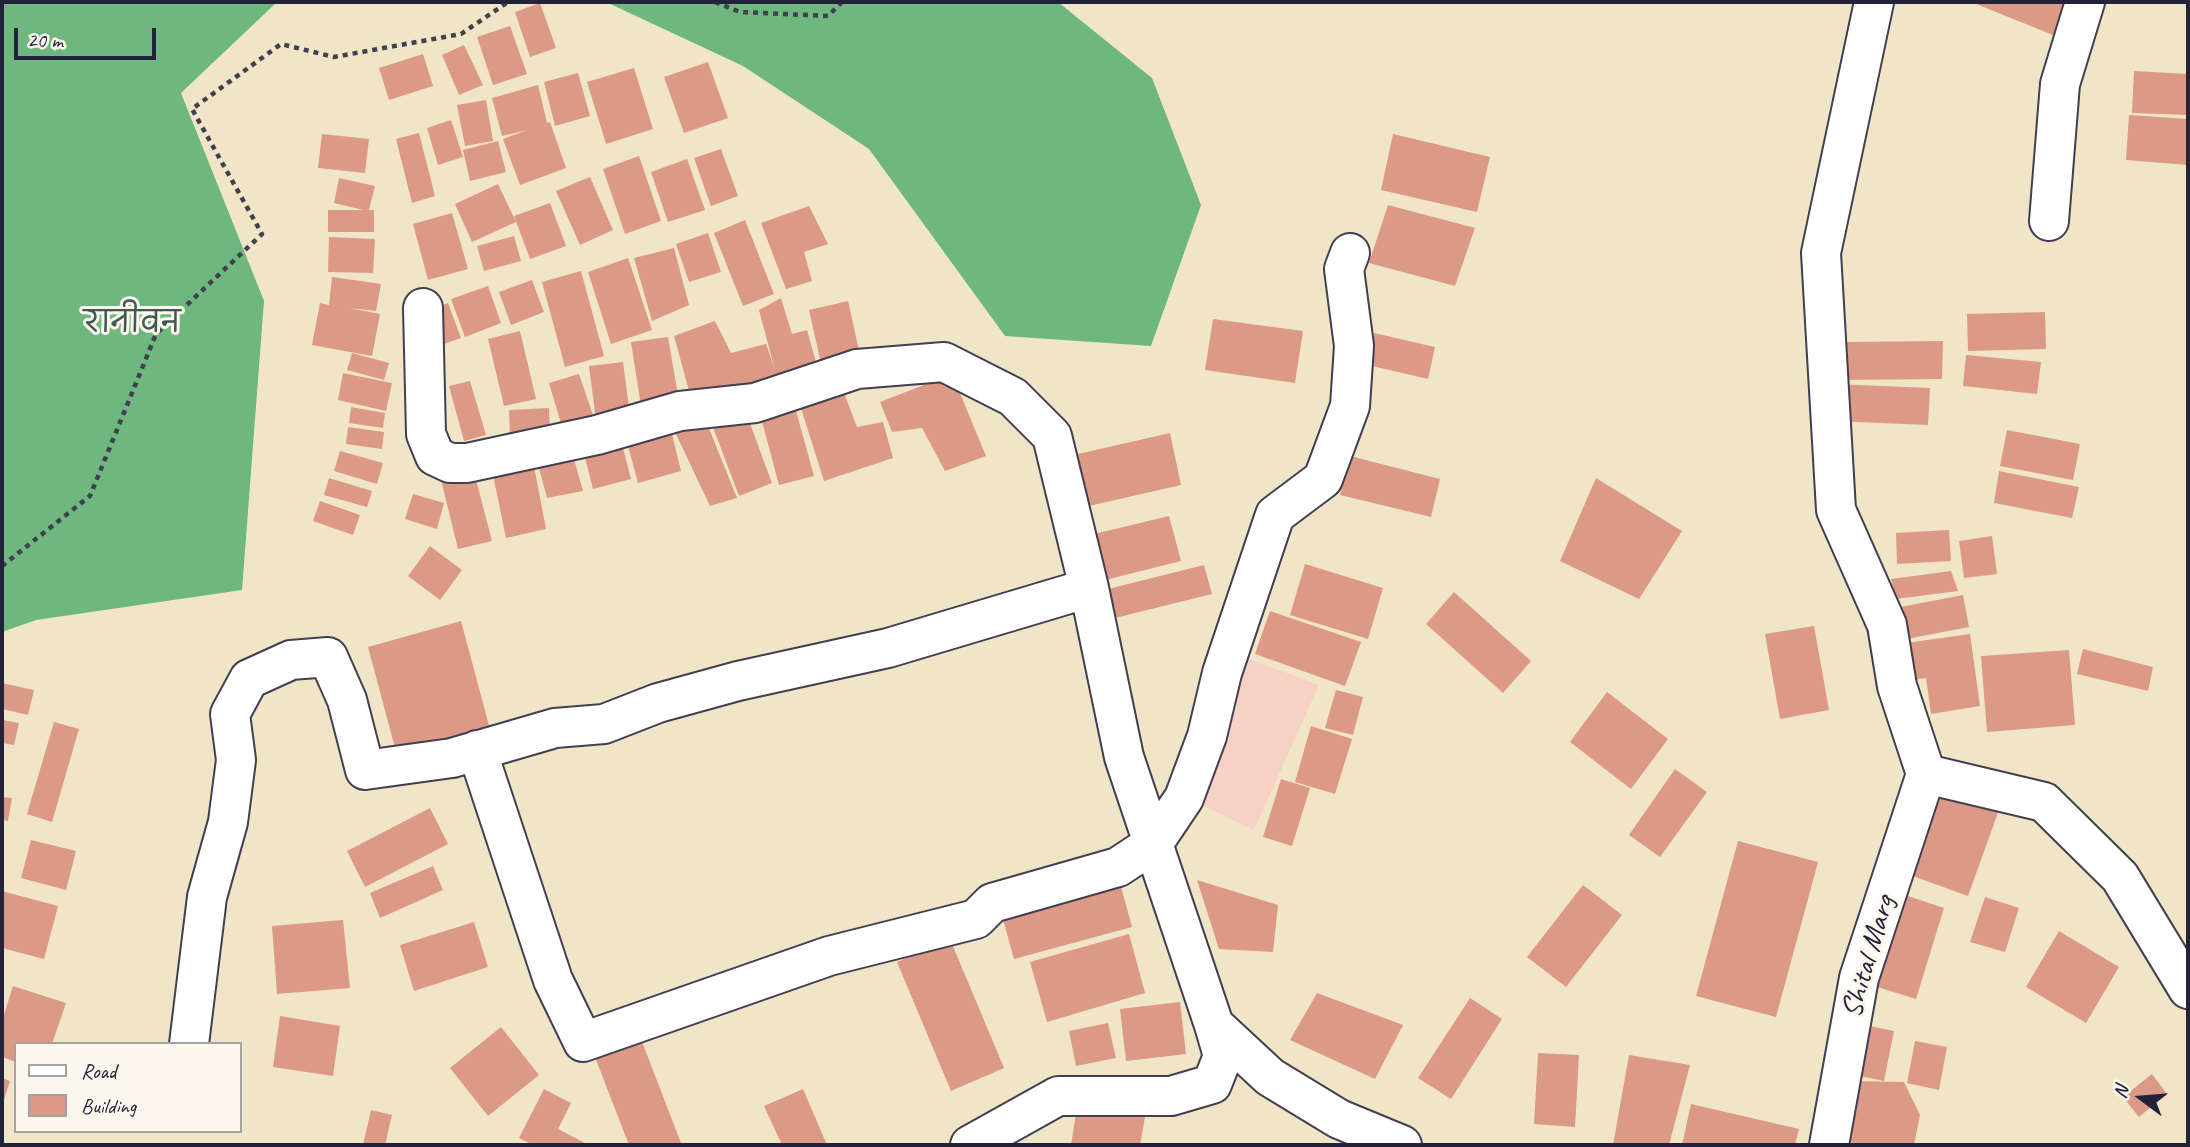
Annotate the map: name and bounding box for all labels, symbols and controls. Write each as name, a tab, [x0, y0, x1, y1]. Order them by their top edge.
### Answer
scale bar	[18, 14, 159, 58]
text: 20 m	[27, 27, 63, 53]
park label: रानीवन	[83, 306, 181, 342]
street label: Shital Marg	[1834, 892, 1904, 1022]
legend	[14, 1042, 242, 1133]
text: Road	[81, 1058, 116, 1084]
north arrow	[2106, 1063, 2176, 1133]
text: N	[2108, 1083, 2134, 1101]
text: Building	[81, 1093, 136, 1119]

